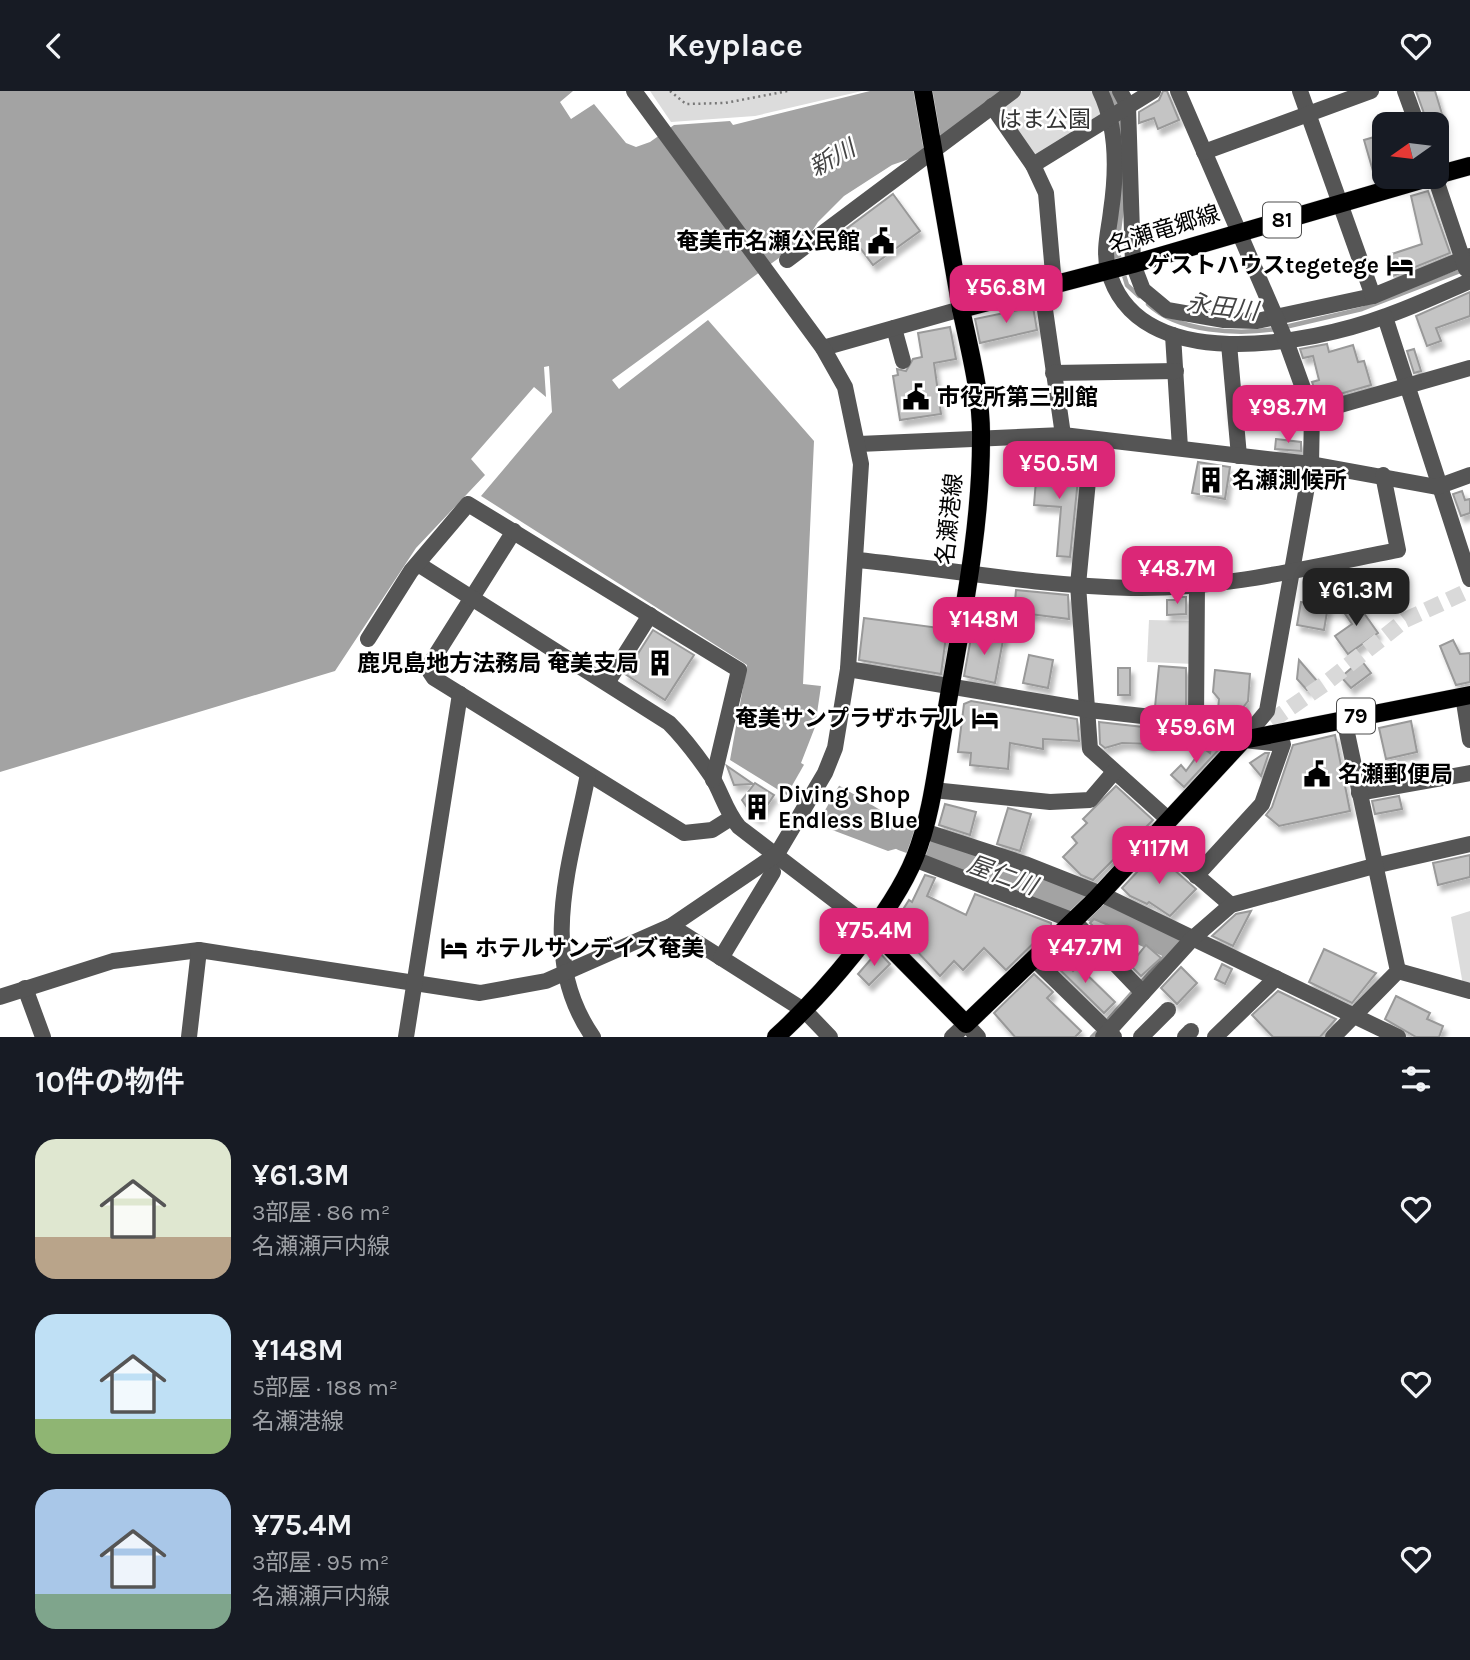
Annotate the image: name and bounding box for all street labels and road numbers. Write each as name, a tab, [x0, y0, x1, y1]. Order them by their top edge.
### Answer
street label: 名瀬竜郷線	[1105, 200, 1223, 259]
road number: 81	[1263, 202, 1301, 237]
street label: 名瀬港線	[931, 472, 968, 566]
road number: 79	[1337, 699, 1375, 733]

